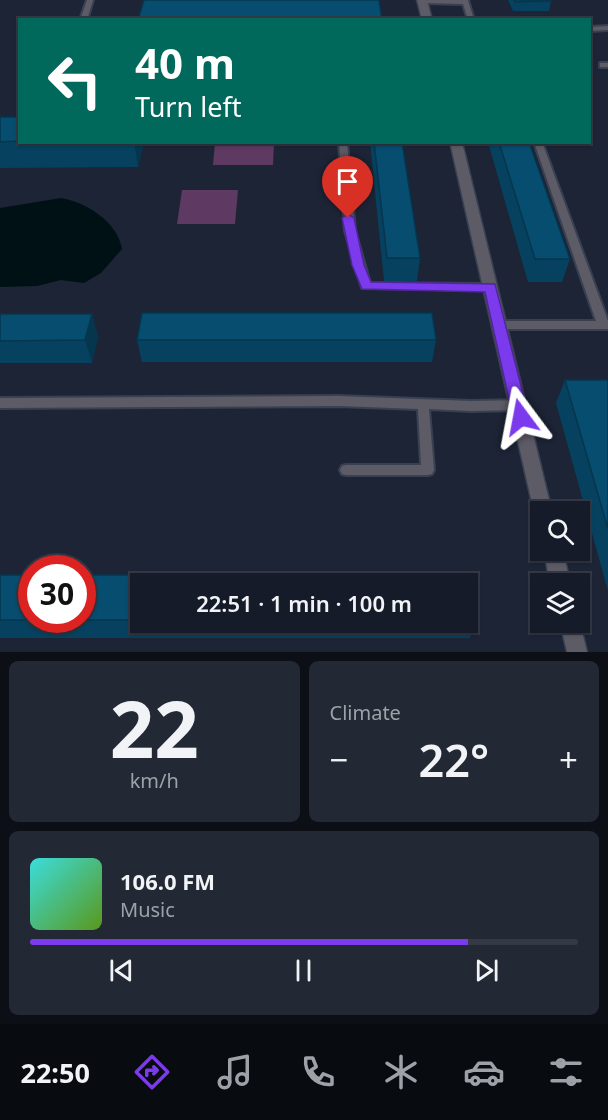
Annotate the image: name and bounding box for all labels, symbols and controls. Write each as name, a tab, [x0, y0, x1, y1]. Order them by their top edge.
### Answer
text: 40 m	[135, 34, 235, 91]
icon: left	[36, 42, 114, 120]
text: Turn left	[135, 88, 241, 125]
pin	[322, 156, 373, 218]
icon: arrive	[331, 165, 364, 198]
position arrow	[489, 385, 553, 449]
map controls	[530, 501, 590, 633]
button: search	[530, 501, 590, 561]
speed limit sign: 30	[18, 555, 96, 633]
button: layers	[530, 573, 590, 633]
text: 22:51 · 1 min · 100 m	[196, 588, 412, 618]
text: 22	[110, 675, 199, 781]
text: Climate	[330, 699, 401, 726]
text: 22°	[418, 729, 489, 790]
text: −	[330, 737, 348, 782]
text: +	[559, 737, 578, 782]
text: km/h	[130, 767, 179, 794]
text: 106.0 FM	[120, 866, 215, 896]
text: Music	[120, 896, 175, 923]
icon: previous	[105, 954, 138, 987]
icon: pause	[287, 954, 320, 987]
icon: next	[470, 954, 503, 987]
icon: directions	[131, 1051, 173, 1093]
icon: music	[214, 1051, 256, 1093]
icon: phone	[297, 1051, 339, 1093]
icon: climate	[380, 1051, 422, 1093]
icon: car	[463, 1051, 505, 1093]
icon: filters	[545, 1051, 587, 1093]
text: 22:50	[20, 1054, 90, 1091]

